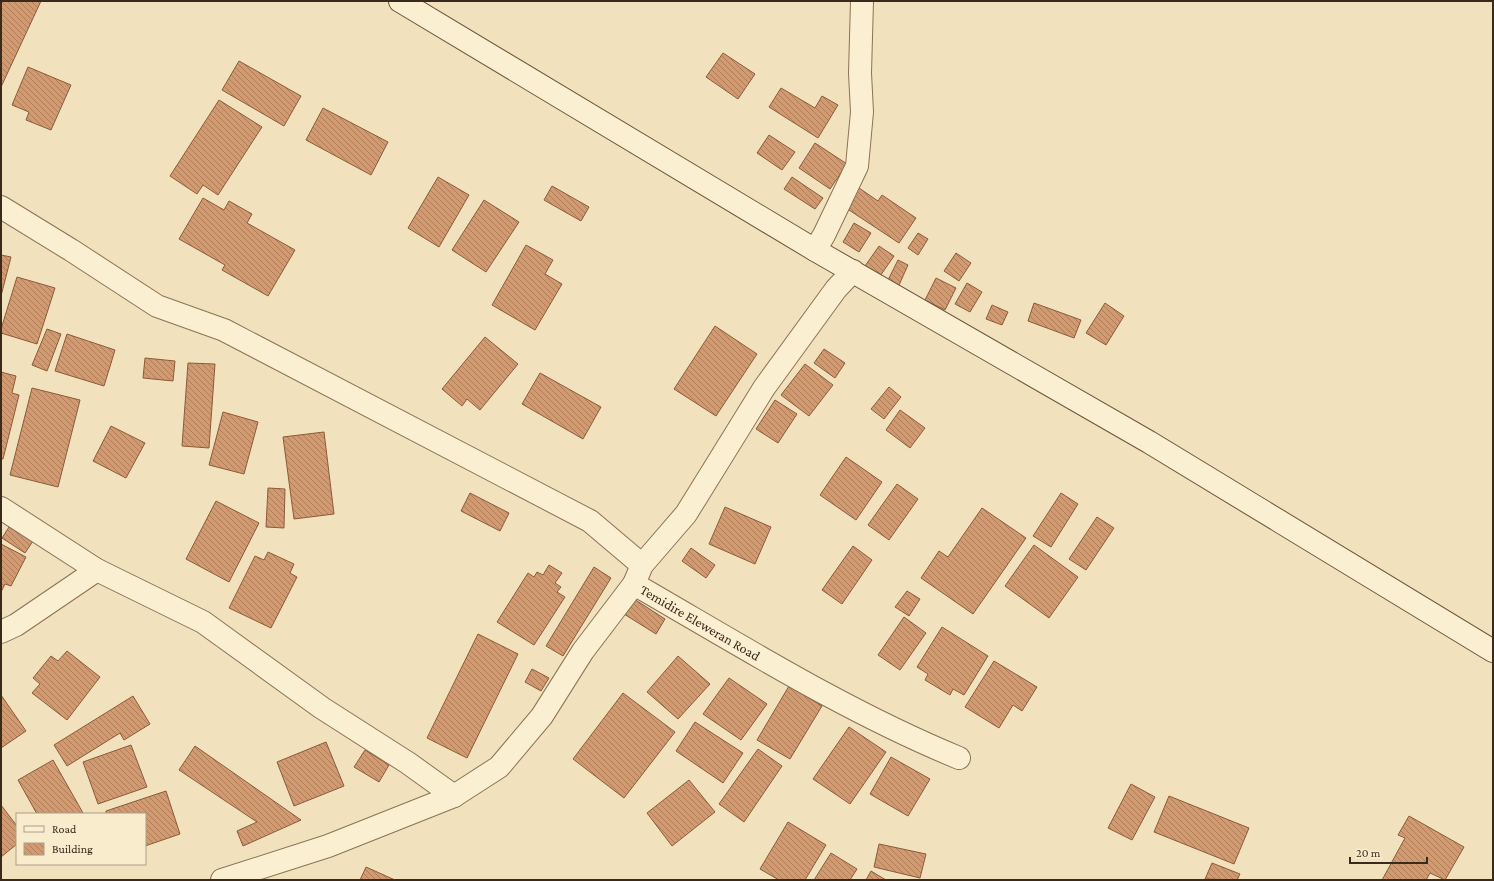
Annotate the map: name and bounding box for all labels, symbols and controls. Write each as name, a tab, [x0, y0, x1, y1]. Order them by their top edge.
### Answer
street label: Temidire Eleweran Road	[637, 581, 764, 664]
legend	[16, 813, 146, 865]
text: Road	[52, 822, 77, 836]
scale bar	[1350, 839, 1427, 865]
text: Building	[52, 842, 93, 856]
text: 20 m	[1356, 846, 1381, 860]

